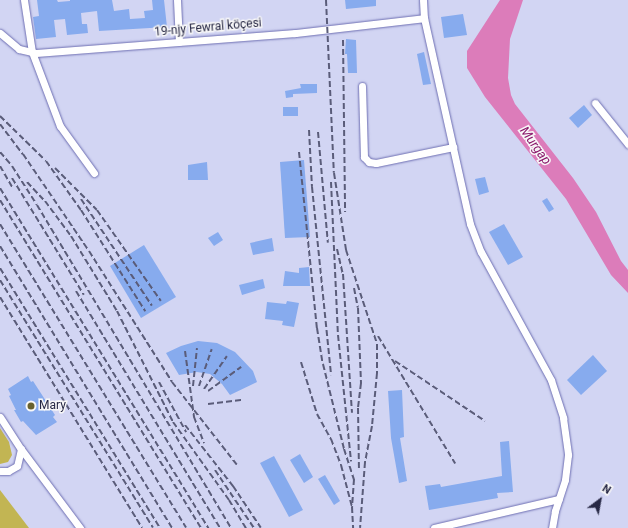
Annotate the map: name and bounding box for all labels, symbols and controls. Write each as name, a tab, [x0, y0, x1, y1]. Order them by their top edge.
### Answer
street label: 19-njy Fewral köçesi	[154, 16, 262, 40]
water label: Murgap	[516, 124, 554, 168]
place label: Mary	[39, 399, 66, 413]
marker: Mary	[26, 401, 36, 411]
north arrow	[580, 480, 620, 520]
text: N	[600, 482, 613, 497]

